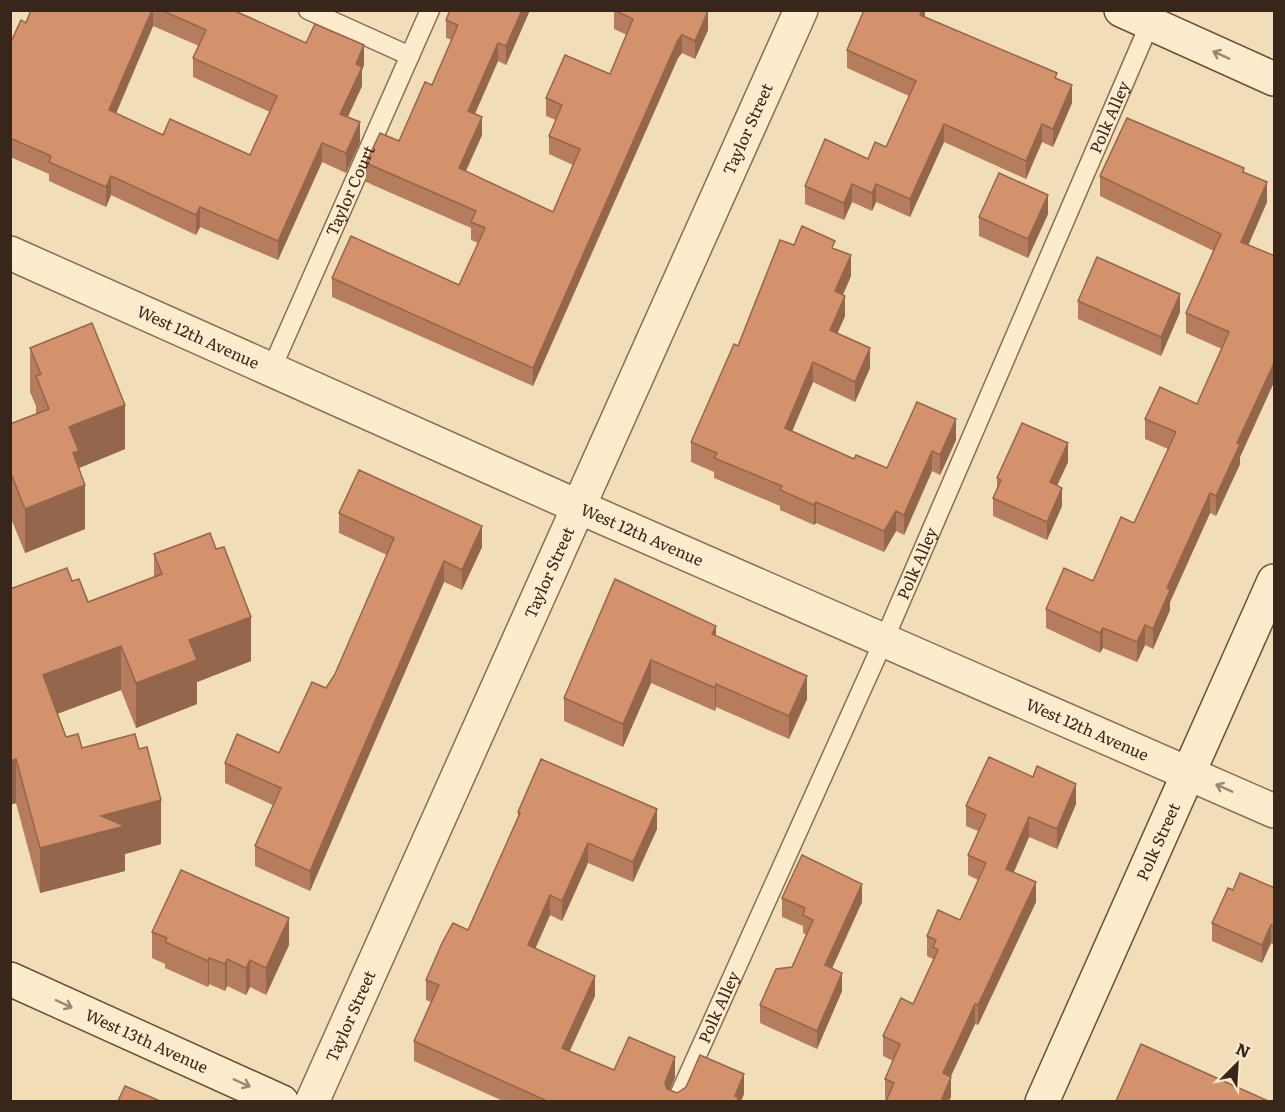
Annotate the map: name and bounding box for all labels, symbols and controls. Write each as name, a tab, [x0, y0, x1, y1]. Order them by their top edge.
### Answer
one-way arrow	[1213, 49, 1231, 60]
street label: Polk Alley	[1082, 76, 1135, 157]
street label: Taylor Street	[716, 78, 778, 178]
street label: Taylor Court	[319, 141, 380, 240]
street label: West 12th Avenue	[133, 298, 264, 374]
street label: West 12th Avenue	[577, 496, 708, 571]
street label: Taylor Street	[517, 522, 579, 622]
street label: Polk Alley	[890, 522, 943, 603]
street label: West 12th Avenue	[1022, 691, 1153, 766]
one-way arrow	[1216, 782, 1234, 794]
street label: Polk Street	[1129, 798, 1185, 884]
street label: Taylor Street	[318, 966, 381, 1066]
street label: Polk Alley	[691, 966, 745, 1047]
one-way arrow	[54, 998, 72, 1010]
street label: West 13th Avenue	[82, 1002, 212, 1078]
north arrow	[1207, 1034, 1267, 1094]
text: N	[1232, 1036, 1255, 1063]
one-way arrow	[232, 1078, 250, 1090]

